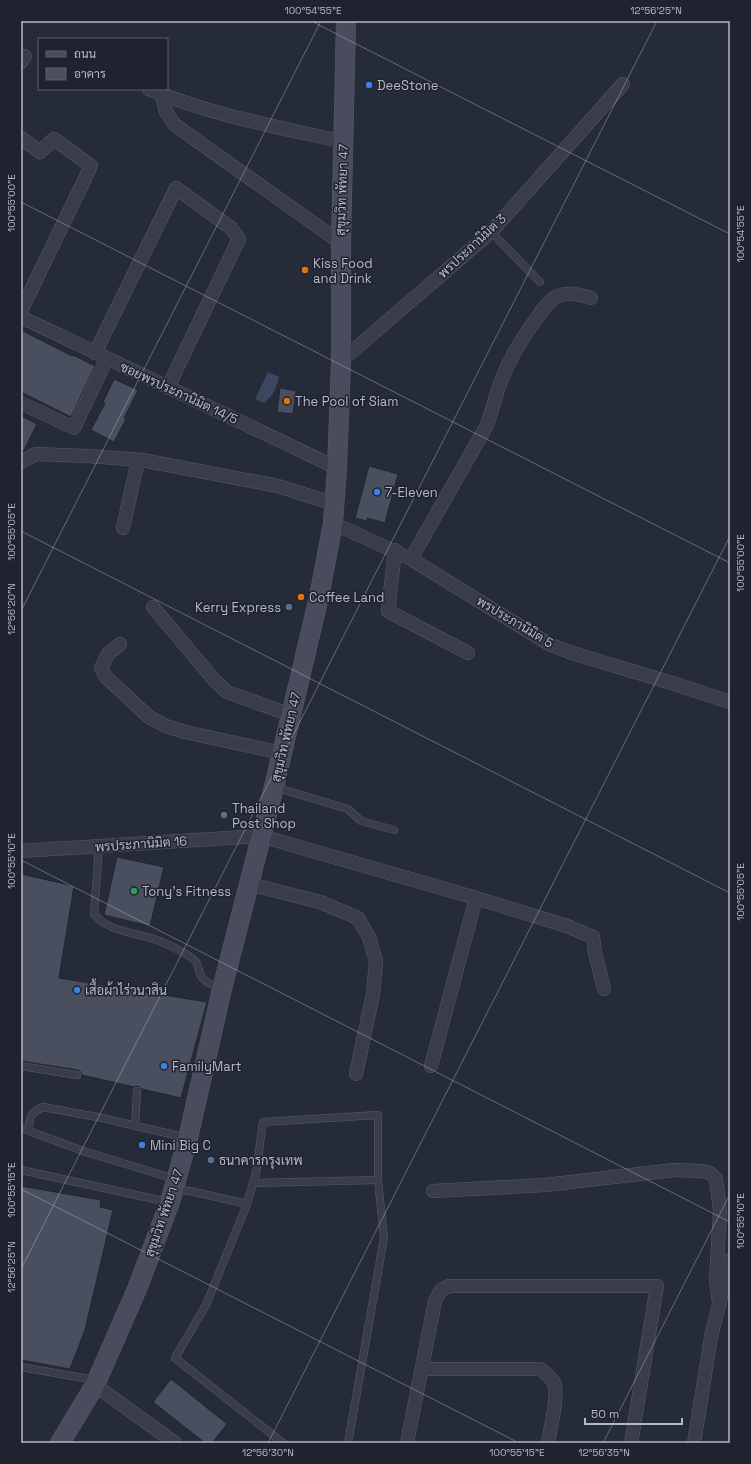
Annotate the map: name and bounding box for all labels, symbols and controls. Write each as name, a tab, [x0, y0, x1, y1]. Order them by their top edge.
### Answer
text: 100°54'55"E	[284, 4, 342, 17]
text: 12°56'25"N	[630, 4, 682, 17]
legend	[38, 38, 168, 90]
text: ถนน	[74, 46, 97, 62]
text: อาคาร	[74, 66, 106, 82]
place label: DeeStone	[377, 77, 438, 94]
marker: DeeStone	[364, 80, 374, 90]
street label: สุขุมวิท พัทยา 47	[332, 144, 353, 236]
text: 100°55'00"E	[5, 174, 18, 232]
text: 100°54'55"E	[734, 205, 747, 263]
street label: พรประภานิมิต 3	[434, 210, 510, 282]
place label: Kiss Food and Drink	[313, 255, 373, 287]
marker: Kiss Food and Drink	[300, 265, 310, 275]
street label: ซอยพรประภานิมิต 14/5	[117, 358, 241, 428]
place label: The Pool of Siam	[295, 393, 399, 410]
marker: The Pool of Siam	[282, 396, 292, 406]
place label: 7-Eleven	[385, 484, 438, 501]
marker: 7-Eleven	[372, 487, 382, 497]
text: 100°55'05"E	[5, 503, 18, 561]
text: 100°55'00"E	[734, 534, 747, 592]
text: 12°56'20"N	[5, 583, 18, 635]
place label: Coffee Land	[309, 589, 384, 606]
marker: Coffee Land	[296, 592, 306, 602]
street label: พรประภานิมิต 5	[473, 592, 557, 652]
place label: Kerry Express	[195, 599, 281, 616]
marker: Kerry Express	[284, 602, 294, 612]
street label: สุขุมวิท พัทยา 47	[267, 690, 306, 784]
place label: Thailand Post Shop	[232, 800, 296, 832]
marker: Thailand Post Shop	[219, 810, 229, 820]
street label: พรประภานิมิต 16	[94, 832, 188, 856]
text: 100°55'10"E	[5, 833, 18, 889]
text: 100°55'05"E	[734, 863, 747, 921]
place label: Tony's Fitness	[142, 883, 231, 900]
marker: Tony's Fitness	[129, 886, 139, 896]
place label: เสื้อผ้าไร่วนาสิน	[85, 978, 167, 999]
marker: เสื้อผ้าไร่วนาสิน	[72, 985, 82, 995]
place label: FamilyMart	[172, 1058, 242, 1075]
marker: FamilyMart	[159, 1061, 169, 1071]
place label: Mini Big C	[150, 1137, 211, 1154]
marker: Mini Big C	[137, 1140, 147, 1150]
place label: ธนาคารกรุงเทพ	[219, 1152, 303, 1170]
marker: ธนาคารกรุงเทพ	[206, 1155, 216, 1165]
text: 100°55'15"E	[5, 1162, 18, 1218]
street label: สุขุมวิท พัทยา 47	[141, 1167, 188, 1259]
text: 100°55'10"E	[734, 1193, 747, 1249]
text: 12°56'25"N	[5, 1241, 18, 1293]
scale bar	[585, 1400, 682, 1426]
text: 50 m	[591, 1406, 619, 1422]
text: 12°56'30"N	[242, 1446, 294, 1459]
text: 100°55'15"E	[489, 1446, 545, 1459]
text: 12°56'35"N	[578, 1446, 630, 1459]

